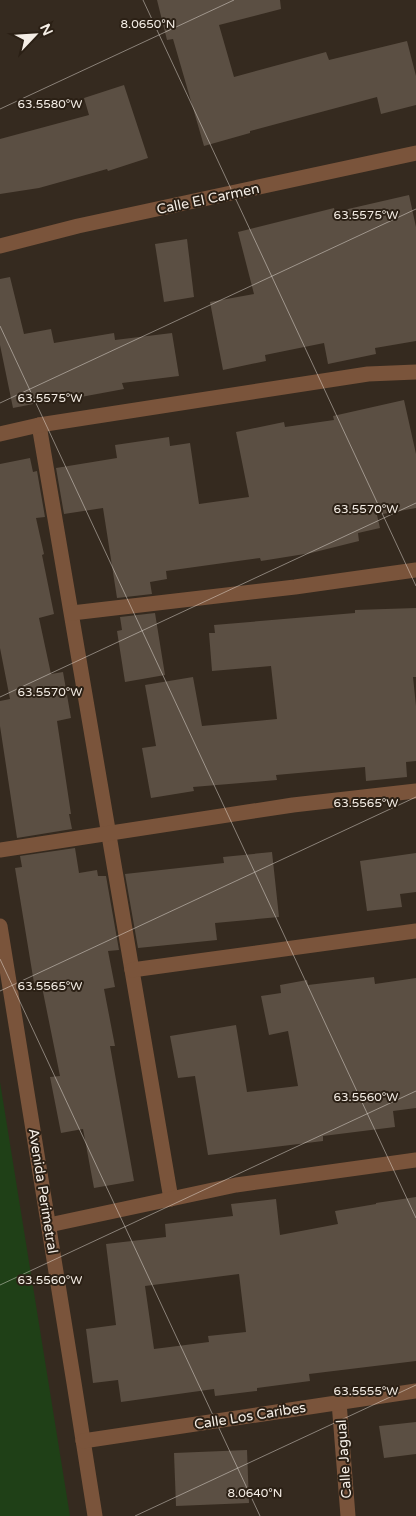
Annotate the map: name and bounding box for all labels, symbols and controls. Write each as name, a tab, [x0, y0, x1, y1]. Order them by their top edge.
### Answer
north arrow	[10, 10, 60, 60]
text: 8.0650°N	[121, 17, 175, 31]
text: N	[36, 21, 56, 38]
text: 63.5580°W	[17, 97, 83, 111]
street label: Calle El Carmen	[155, 180, 261, 218]
text: 63.5575°W	[334, 208, 398, 222]
text: 63.5575°W	[18, 391, 82, 405]
text: 63.5570°W	[333, 502, 399, 516]
text: 63.5570°W	[17, 685, 83, 699]
text: 63.5565°W	[334, 796, 398, 810]
text: 63.5565°W	[18, 979, 82, 993]
text: 63.5560°W	[333, 1090, 399, 1104]
street label: Avenida Perimetral	[25, 1127, 61, 1255]
text: 63.5560°W	[17, 1273, 83, 1287]
text: 63.5555°W	[334, 1384, 398, 1398]
street label: Calle Los Caribes	[193, 1399, 307, 1433]
street label: Calle Jagual	[333, 1419, 355, 1499]
text: 8.0640°N	[228, 1486, 282, 1500]

